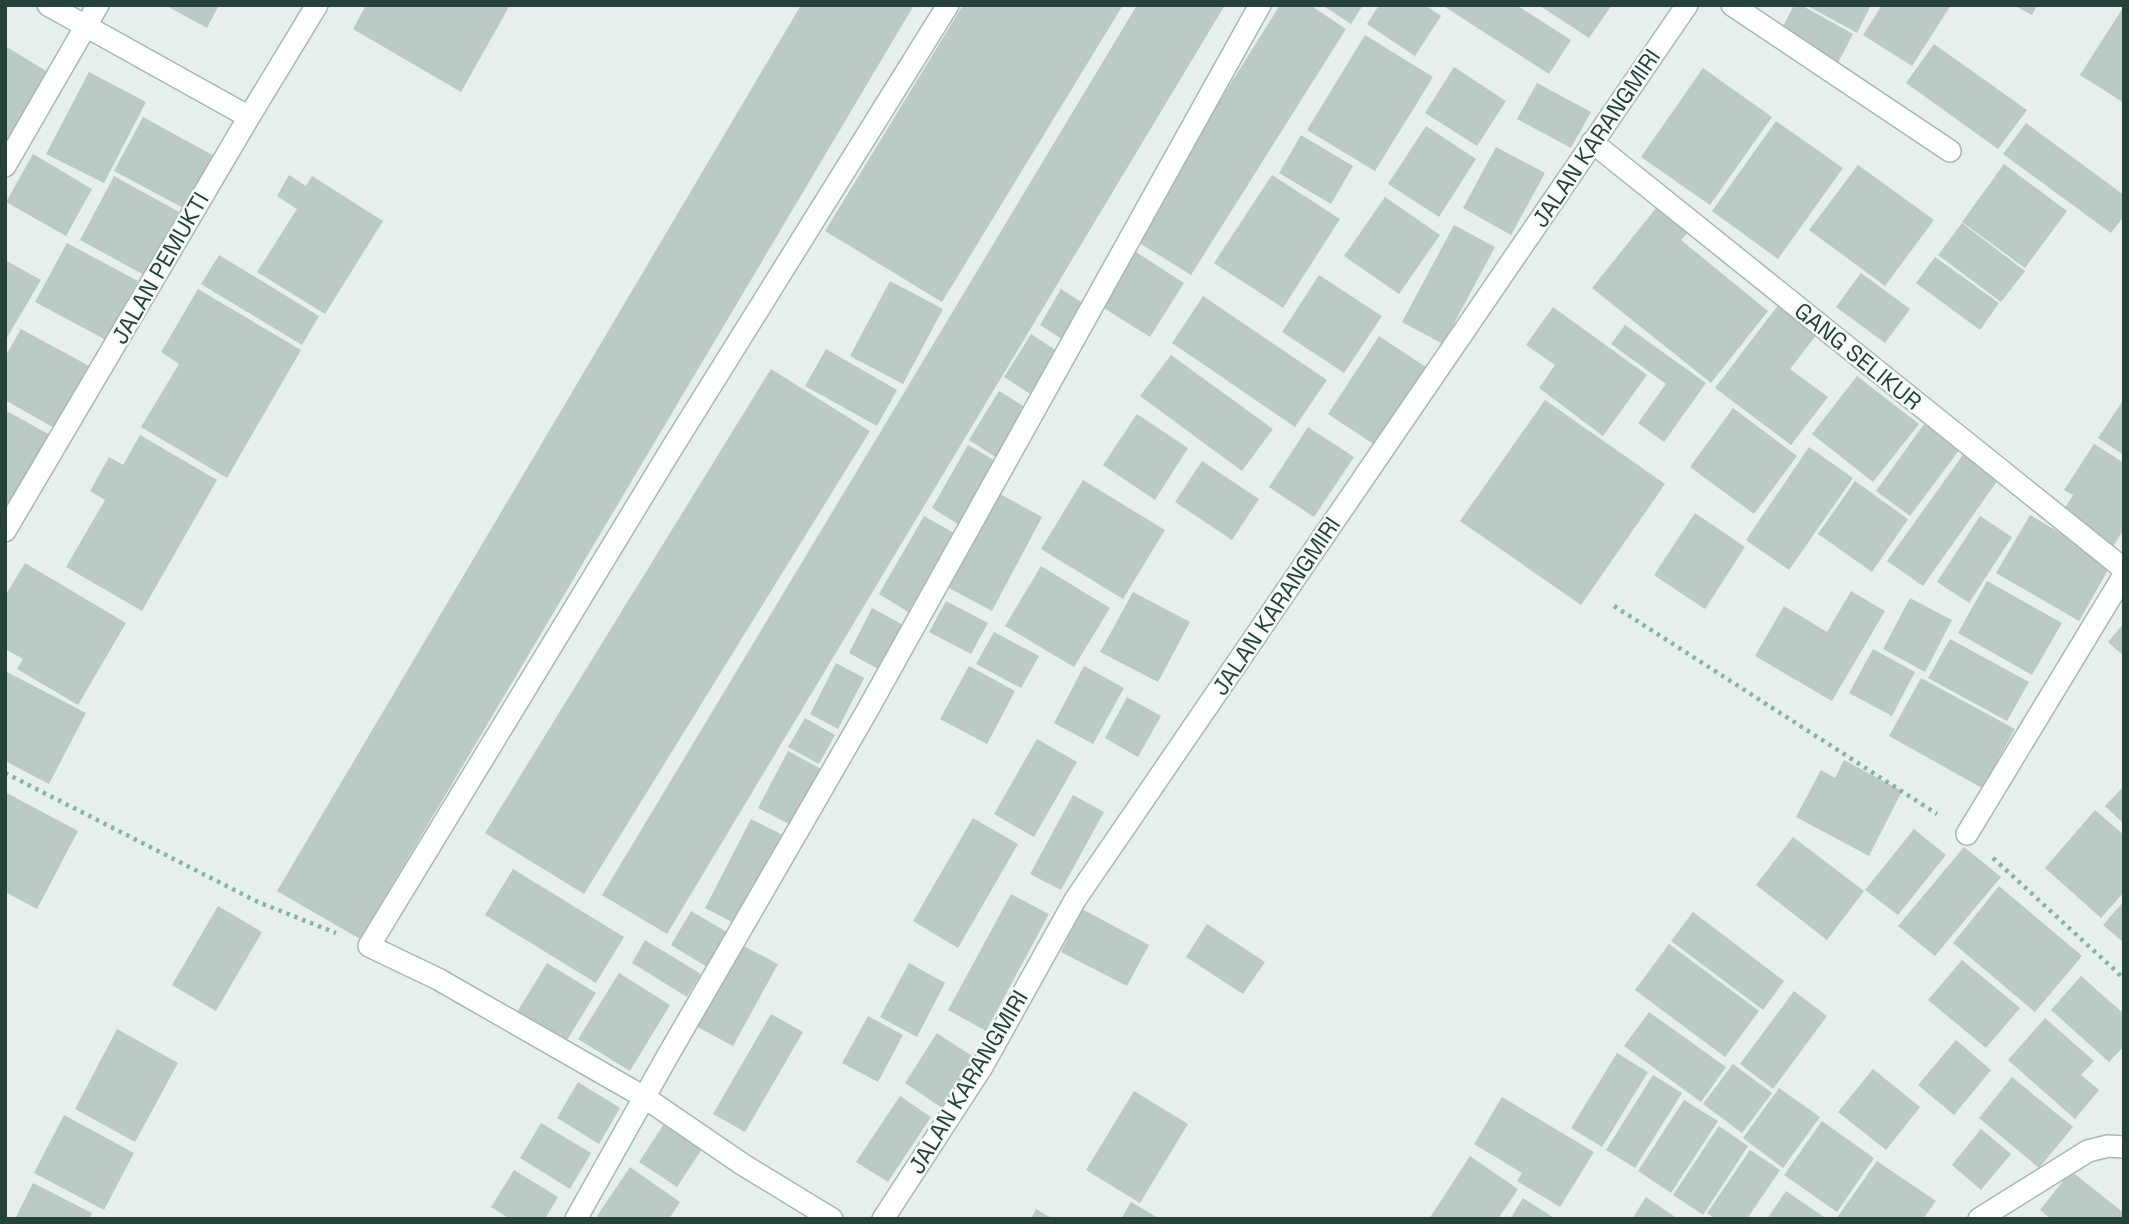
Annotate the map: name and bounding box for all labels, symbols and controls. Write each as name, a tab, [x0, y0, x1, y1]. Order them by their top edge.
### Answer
street label: JALAN KARANGMIRI	[1525, 43, 1667, 233]
street label: JALAN PEMUKTI	[104, 187, 216, 349]
street label: GANG SELIKUR	[1788, 296, 1928, 416]
street label: JALAN KARANGMIRI	[1205, 511, 1347, 701]
street label: JALAN KARANGMIRI	[901, 985, 1035, 1179]

